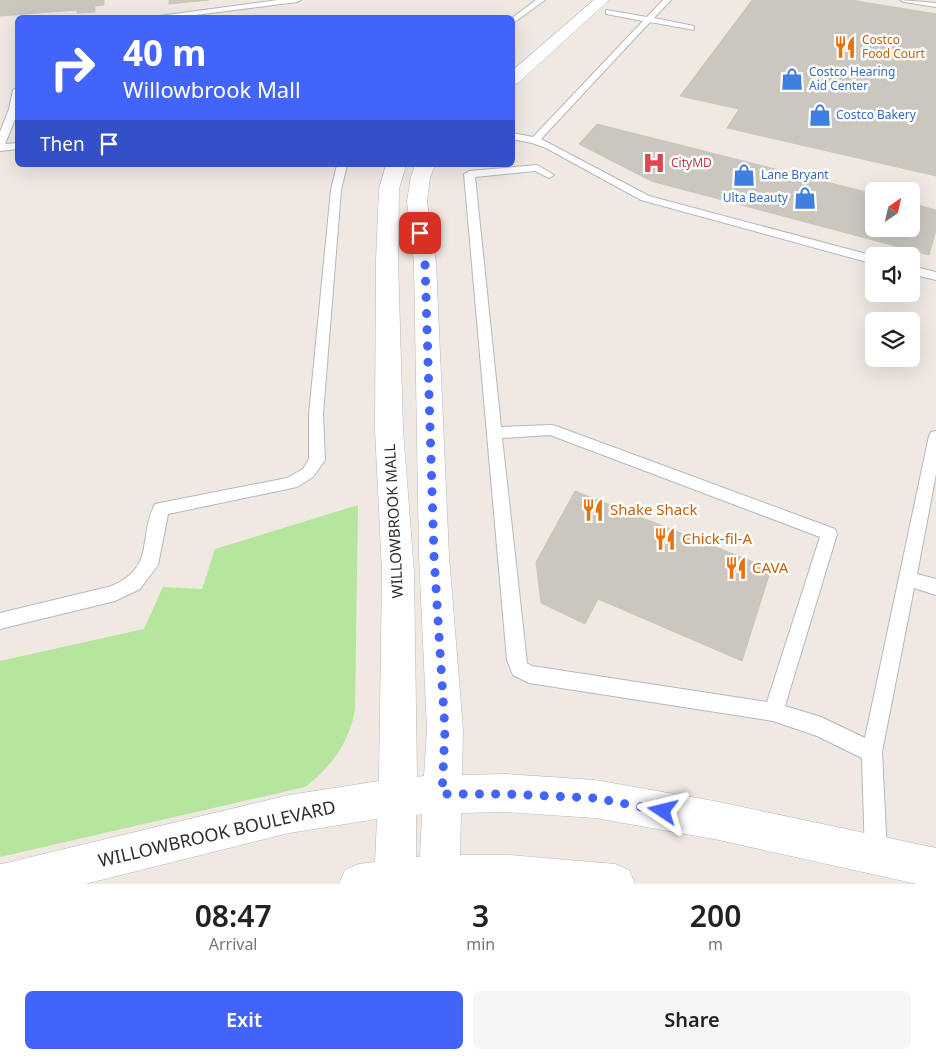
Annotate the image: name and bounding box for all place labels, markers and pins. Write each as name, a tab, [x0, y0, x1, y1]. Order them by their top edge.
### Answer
place label: Costco Food Court	[862, 31, 925, 62]
restaurant icon: Costco Food Court	[832, 34, 858, 60]
place label: Costco Hearing Aid Center	[809, 63, 895, 94]
shop icon: Costco Hearing Aid Center	[779, 66, 805, 92]
shop icon: Costco Bakery	[807, 102, 833, 128]
place label: Costco Bakery	[836, 106, 917, 123]
hospital icon: CityMD	[641, 150, 667, 176]
place label: CityMD	[671, 154, 712, 171]
shop icon: Lane Bryant	[731, 162, 757, 188]
place label: Lane Bryant	[761, 166, 829, 183]
shop icon: Ulta Beauty	[792, 185, 818, 211]
place label: Ulta Beauty	[723, 189, 789, 206]
pin	[399, 212, 441, 254]
restaurant icon: Shake Shack	[580, 497, 606, 523]
place label: Shake Shack	[610, 499, 697, 519]
restaurant icon: Chick-fil-A	[652, 526, 678, 552]
place label: Chick-fil-A	[682, 528, 752, 548]
restaurant icon: CAVA	[723, 555, 749, 581]
place label: CAVA	[752, 557, 789, 577]

